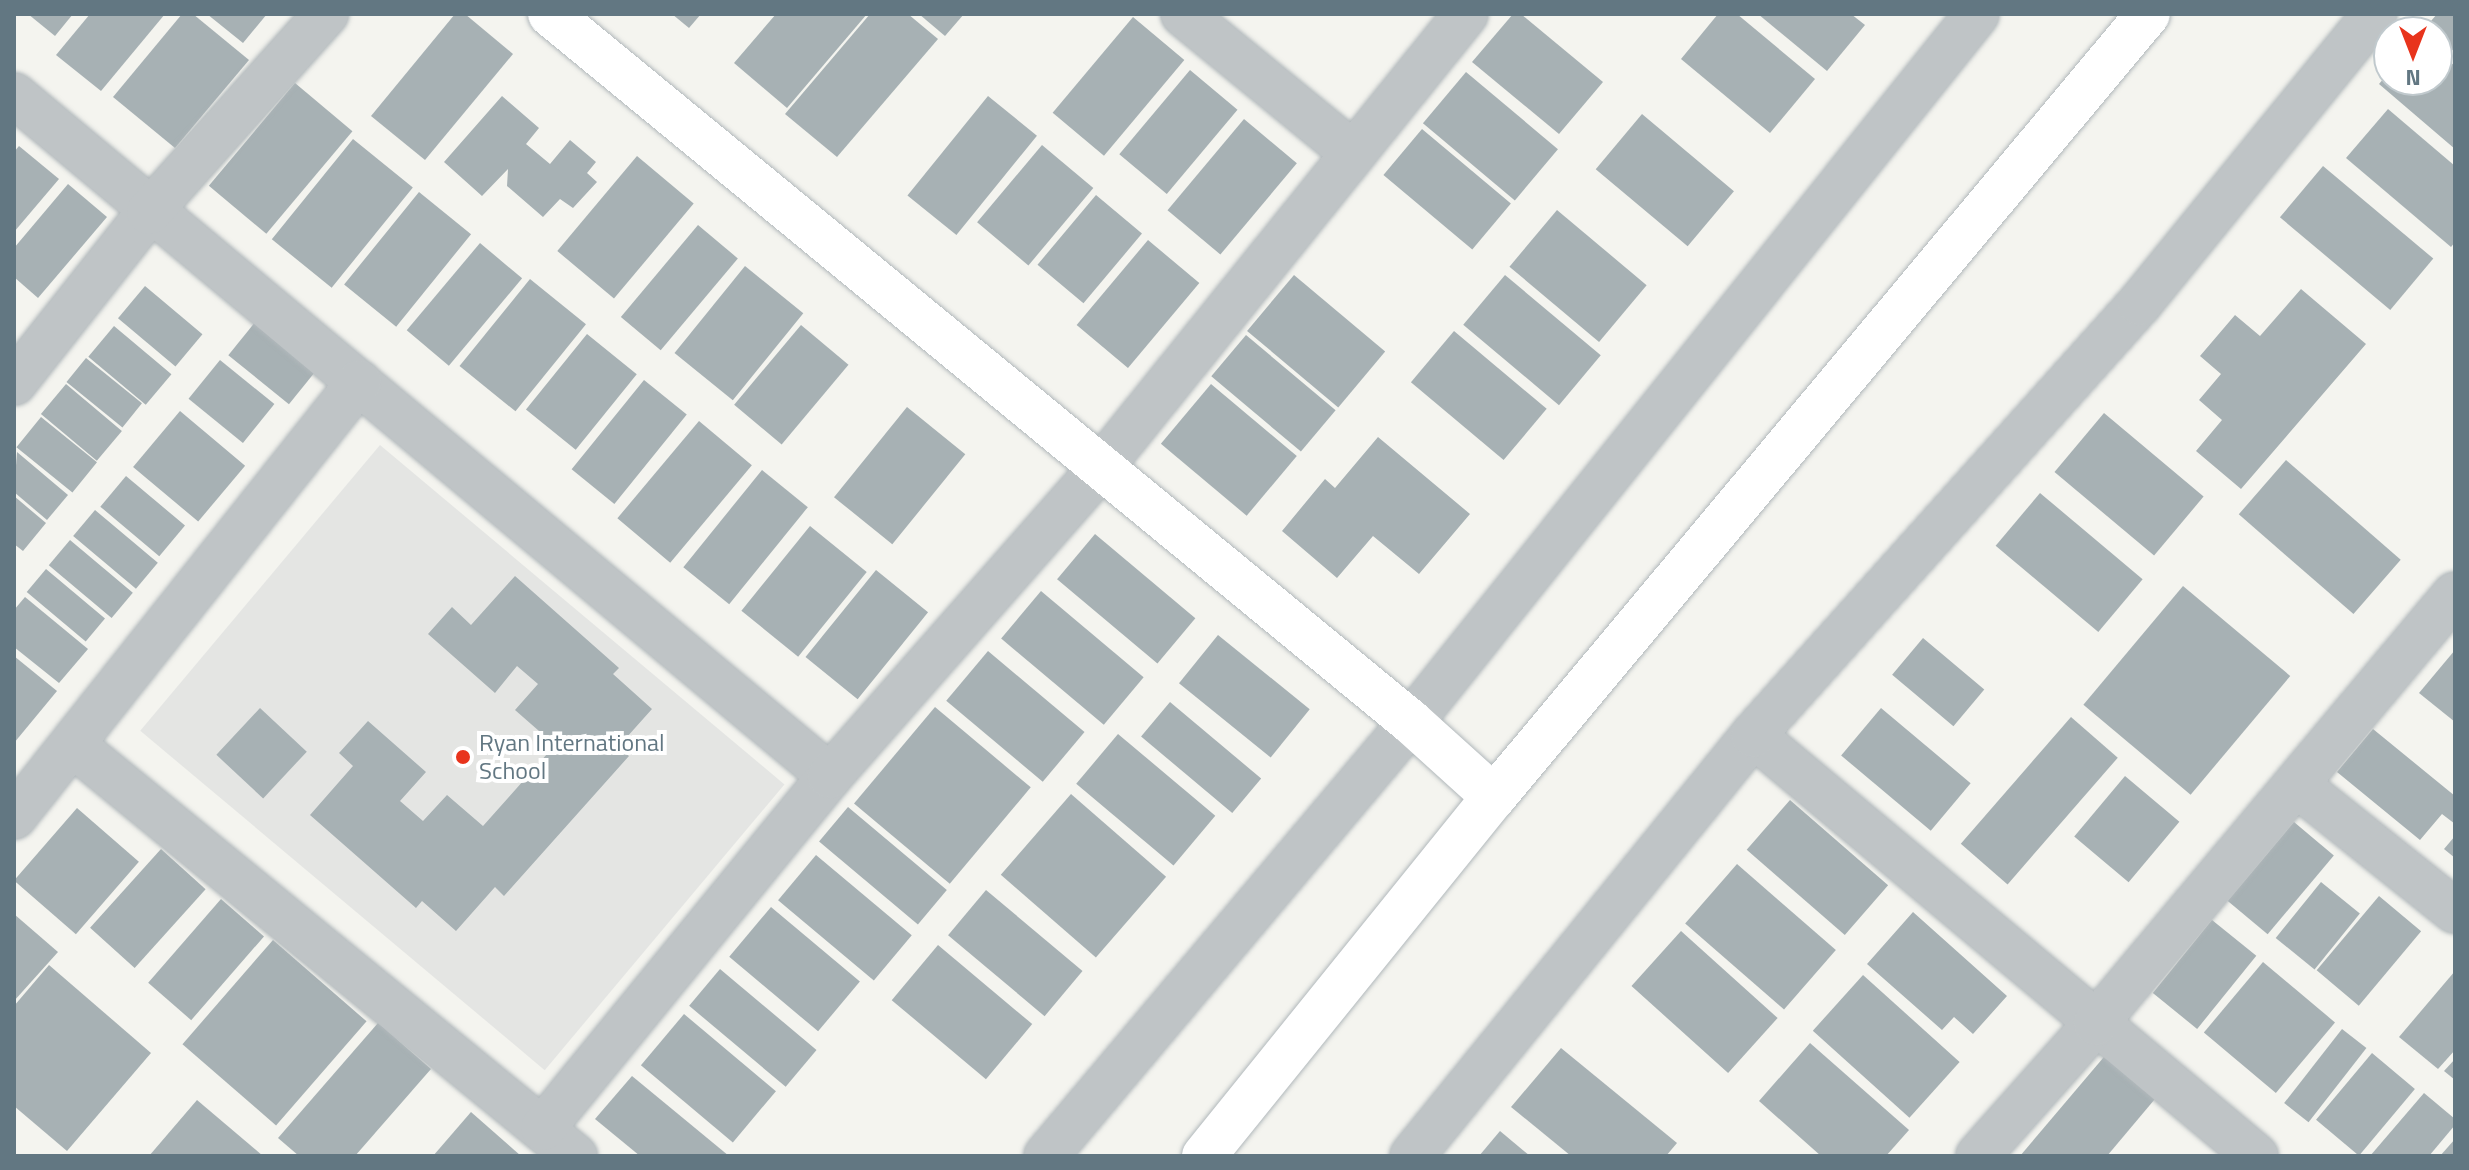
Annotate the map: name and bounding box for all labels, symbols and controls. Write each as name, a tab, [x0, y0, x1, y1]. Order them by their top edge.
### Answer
north arrow	[2373, 16, 2453, 96]
text: N	[2405, 61, 2421, 95]
place label: Ryan International School	[479, 729, 665, 785]
marker: Ryan International School	[454, 748, 472, 766]

